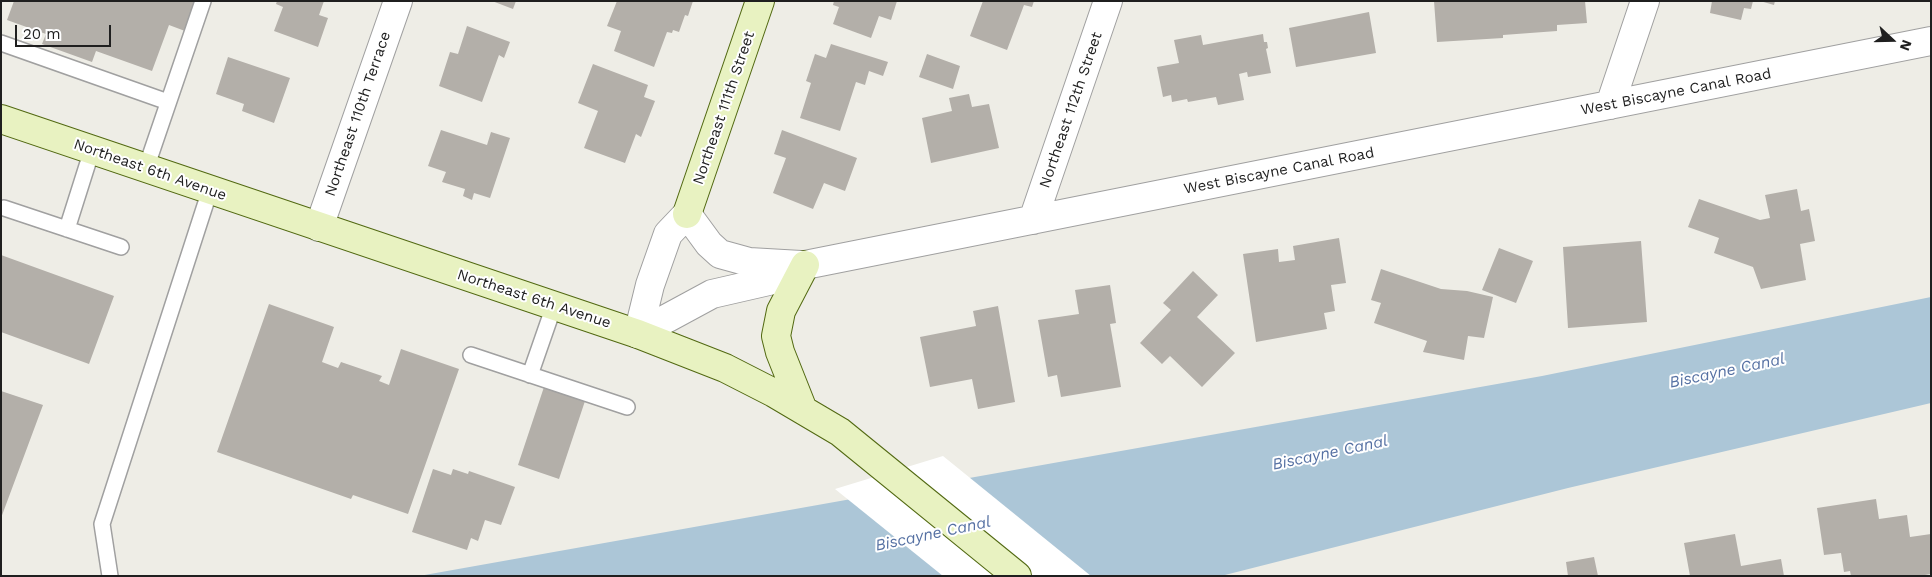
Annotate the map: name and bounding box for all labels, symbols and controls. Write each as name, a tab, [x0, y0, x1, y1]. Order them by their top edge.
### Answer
scale bar	[18, 15, 114, 47]
north arrow	[1867, 15, 1917, 65]
text: 20 m	[23, 25, 61, 43]
street label: Northeast 110th Terrace	[321, 29, 395, 199]
street label: Northeast 111th Street	[689, 29, 759, 187]
street label: Northeast 112th Street	[1036, 30, 1106, 190]
text: N	[1897, 38, 1915, 53]
street label: West Biscayne Canal Road	[1579, 65, 1773, 119]
street label: Northeast 6th Avenue	[71, 135, 229, 205]
street label: West Biscayne Canal Road	[1182, 144, 1376, 198]
street label: Northeast 6th Avenue	[455, 266, 613, 332]
water label: Biscayne Canal	[1667, 349, 1787, 393]
water label: Biscayne Canal	[1270, 431, 1390, 475]
water label: Biscayne Canal	[873, 512, 993, 556]

